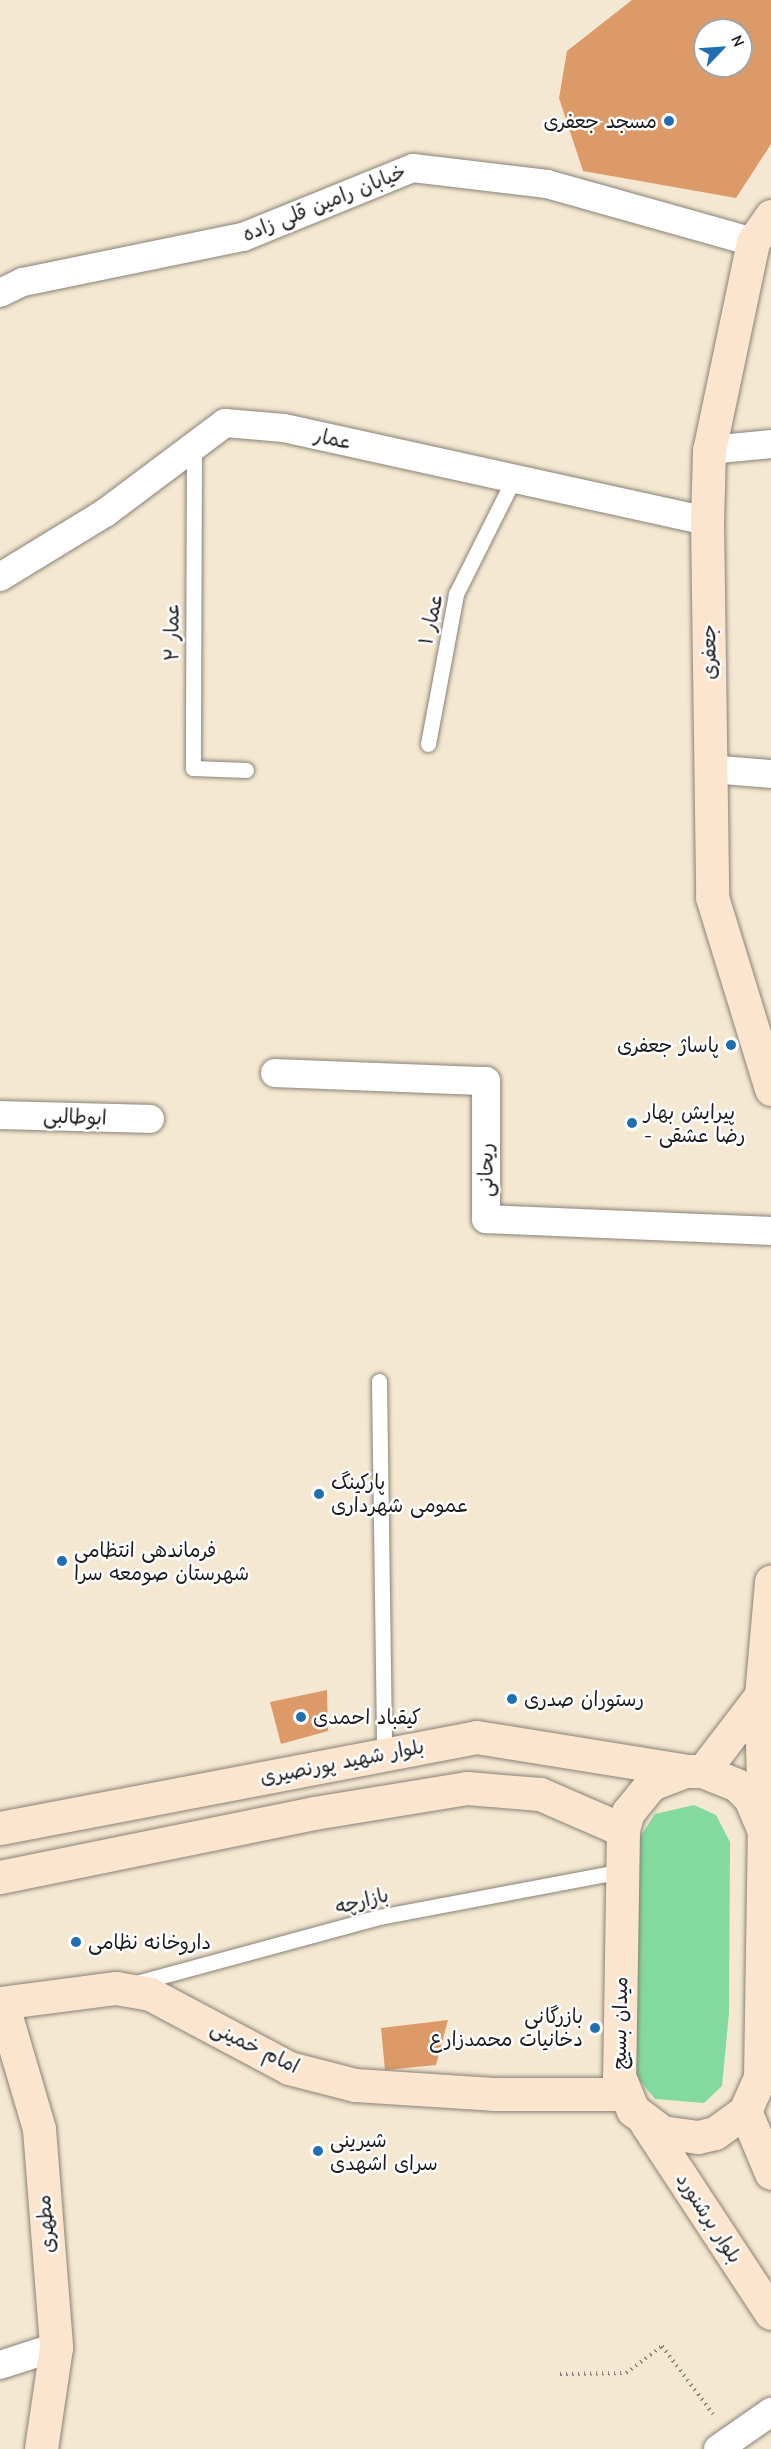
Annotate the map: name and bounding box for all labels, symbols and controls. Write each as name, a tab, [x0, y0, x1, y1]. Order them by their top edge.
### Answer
north arrow	[693, 18, 753, 78]
text: N	[727, 33, 748, 50]
place label: مسجد جعفری	[543, 109, 657, 133]
marker: مسجد جعفری	[662, 114, 676, 128]
street label: خیابان رامین قلی زاده	[239, 159, 409, 247]
street label: عمار	[312, 423, 354, 455]
street label: عمار ۱	[414, 591, 448, 647]
street label: عمار ۲	[160, 603, 184, 661]
street label: جعفری	[697, 624, 721, 680]
place label: پاساژ جعفری	[617, 1033, 719, 1057]
marker: پاساژ جعفری	[724, 1038, 738, 1052]
place label: پیرایش بهار - رضا عشقی	[644, 1100, 745, 1147]
street label: ابوطالبی	[43, 1104, 107, 1130]
marker: پیرایش بهار - رضا عشقی	[625, 1116, 639, 1130]
street label: ریحانی	[474, 1143, 498, 1197]
place label: پارکینگ عمومی شهرداری	[331, 1470, 469, 1517]
marker: پارکینگ عمومی شهرداری	[312, 1487, 326, 1501]
place label: فرماندهی انتظامی شهرستان صومعه سرا	[74, 1538, 249, 1585]
marker: فرماندهی انتظامی شهرستان صومعه سرا	[55, 1554, 69, 1568]
place label: رستوران صدری	[524, 1687, 644, 1711]
marker: رستوران صدری	[505, 1692, 519, 1706]
place label: کیقباد احمدی	[313, 1705, 421, 1729]
marker: کیقباد احمدی	[294, 1710, 308, 1724]
street label: بلوار شهید پورنصیری	[258, 1734, 426, 1790]
street label: بازارچه	[333, 1883, 391, 1919]
place label: داروخانه نظامی	[88, 1930, 211, 1954]
marker: داروخانه نظامی	[69, 1935, 83, 1949]
street label: میدان بسیج	[607, 1976, 633, 2070]
place label: بازرگانی دخانیات محمدزارع	[429, 2004, 583, 2051]
street label: امام خمینی	[207, 2015, 303, 2079]
marker: بازرگانی دخانیات محمدزارع	[588, 2021, 602, 2035]
place label: شیرینی سرای اشهدی	[330, 2128, 438, 2175]
marker: شیرینی سرای اشهدی	[311, 2144, 325, 2158]
street label: بلوار برشنورد	[671, 2168, 747, 2268]
street label: مطهری	[31, 2194, 61, 2254]

